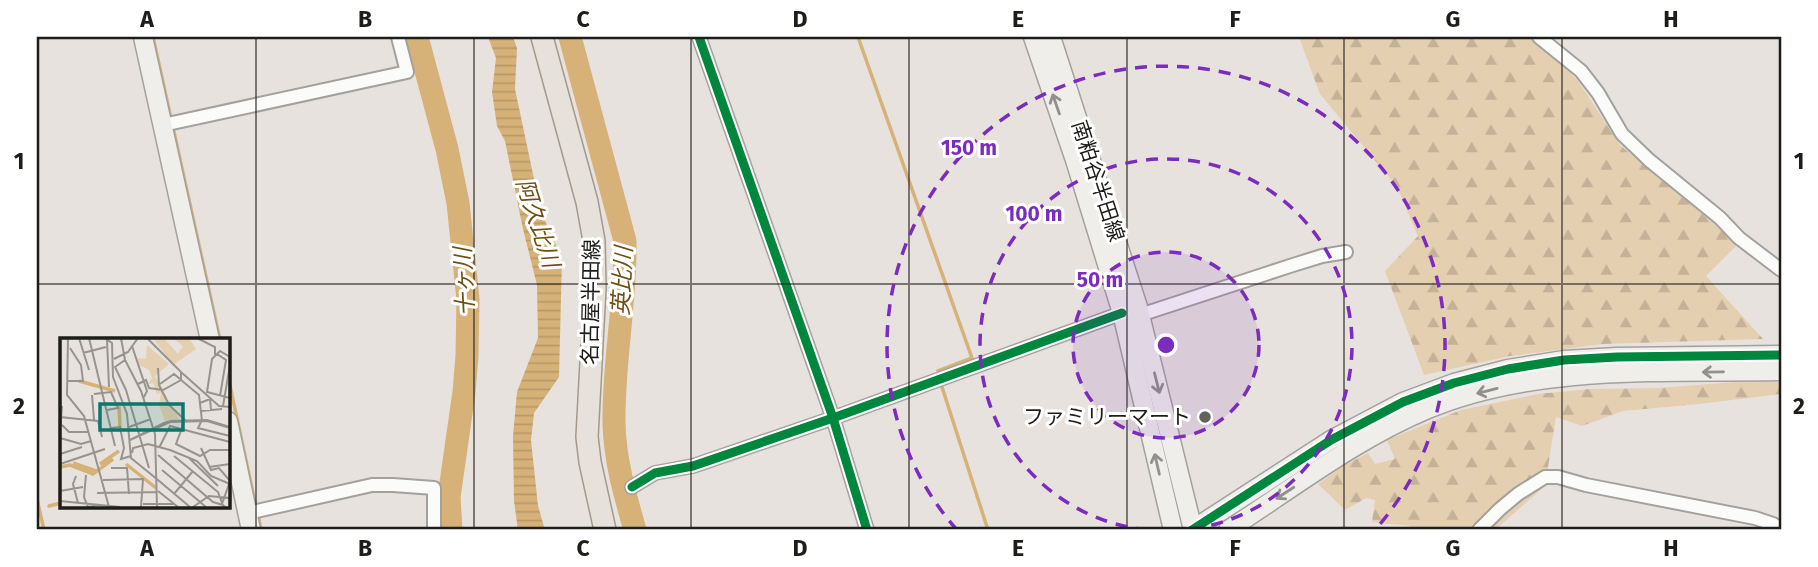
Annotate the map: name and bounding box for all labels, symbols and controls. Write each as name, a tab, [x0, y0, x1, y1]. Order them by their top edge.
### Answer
text: A	[139, 5, 154, 33]
text: B	[358, 5, 372, 33]
text: C	[576, 5, 590, 33]
text: D	[793, 5, 808, 33]
text: E	[1012, 5, 1024, 33]
text: F	[1229, 5, 1241, 33]
text: G	[1446, 5, 1460, 33]
text: H	[1663, 5, 1679, 33]
one-way arrow	[1049, 93, 1061, 115]
street label: 南粕谷半田線	[1066, 117, 1130, 245]
text: 150 m	[941, 135, 997, 161]
text: 1	[14, 147, 24, 175]
text: 1	[1794, 147, 1804, 175]
water label: 阿久比川	[510, 175, 566, 274]
text: 100 m	[1005, 201, 1063, 227]
street label: 名古屋半田線	[577, 239, 605, 365]
water label: 英比川	[606, 243, 638, 316]
water label: 十ヶ川	[448, 244, 480, 317]
text: 50 m	[1077, 267, 1123, 293]
centre of rings	[1154, 333, 1178, 357]
inset map	[60, 338, 229, 508]
one-way arrow	[1702, 365, 1725, 379]
one-way arrow	[1151, 371, 1164, 394]
one-way arrow	[1476, 385, 1499, 398]
text: 2	[13, 392, 25, 420]
text: 2	[1793, 392, 1805, 420]
place label: ファミリーマート	[1023, 404, 1191, 430]
marker: ファミリーマート	[1197, 409, 1213, 425]
one-way arrow	[1150, 453, 1164, 476]
one-way arrow	[1276, 485, 1295, 500]
text: A	[139, 534, 154, 562]
text: B	[358, 534, 372, 562]
text: C	[576, 534, 590, 562]
text: D	[793, 534, 808, 562]
text: E	[1012, 534, 1024, 562]
text: F	[1229, 534, 1241, 562]
text: G	[1446, 534, 1460, 562]
text: H	[1663, 534, 1679, 562]

